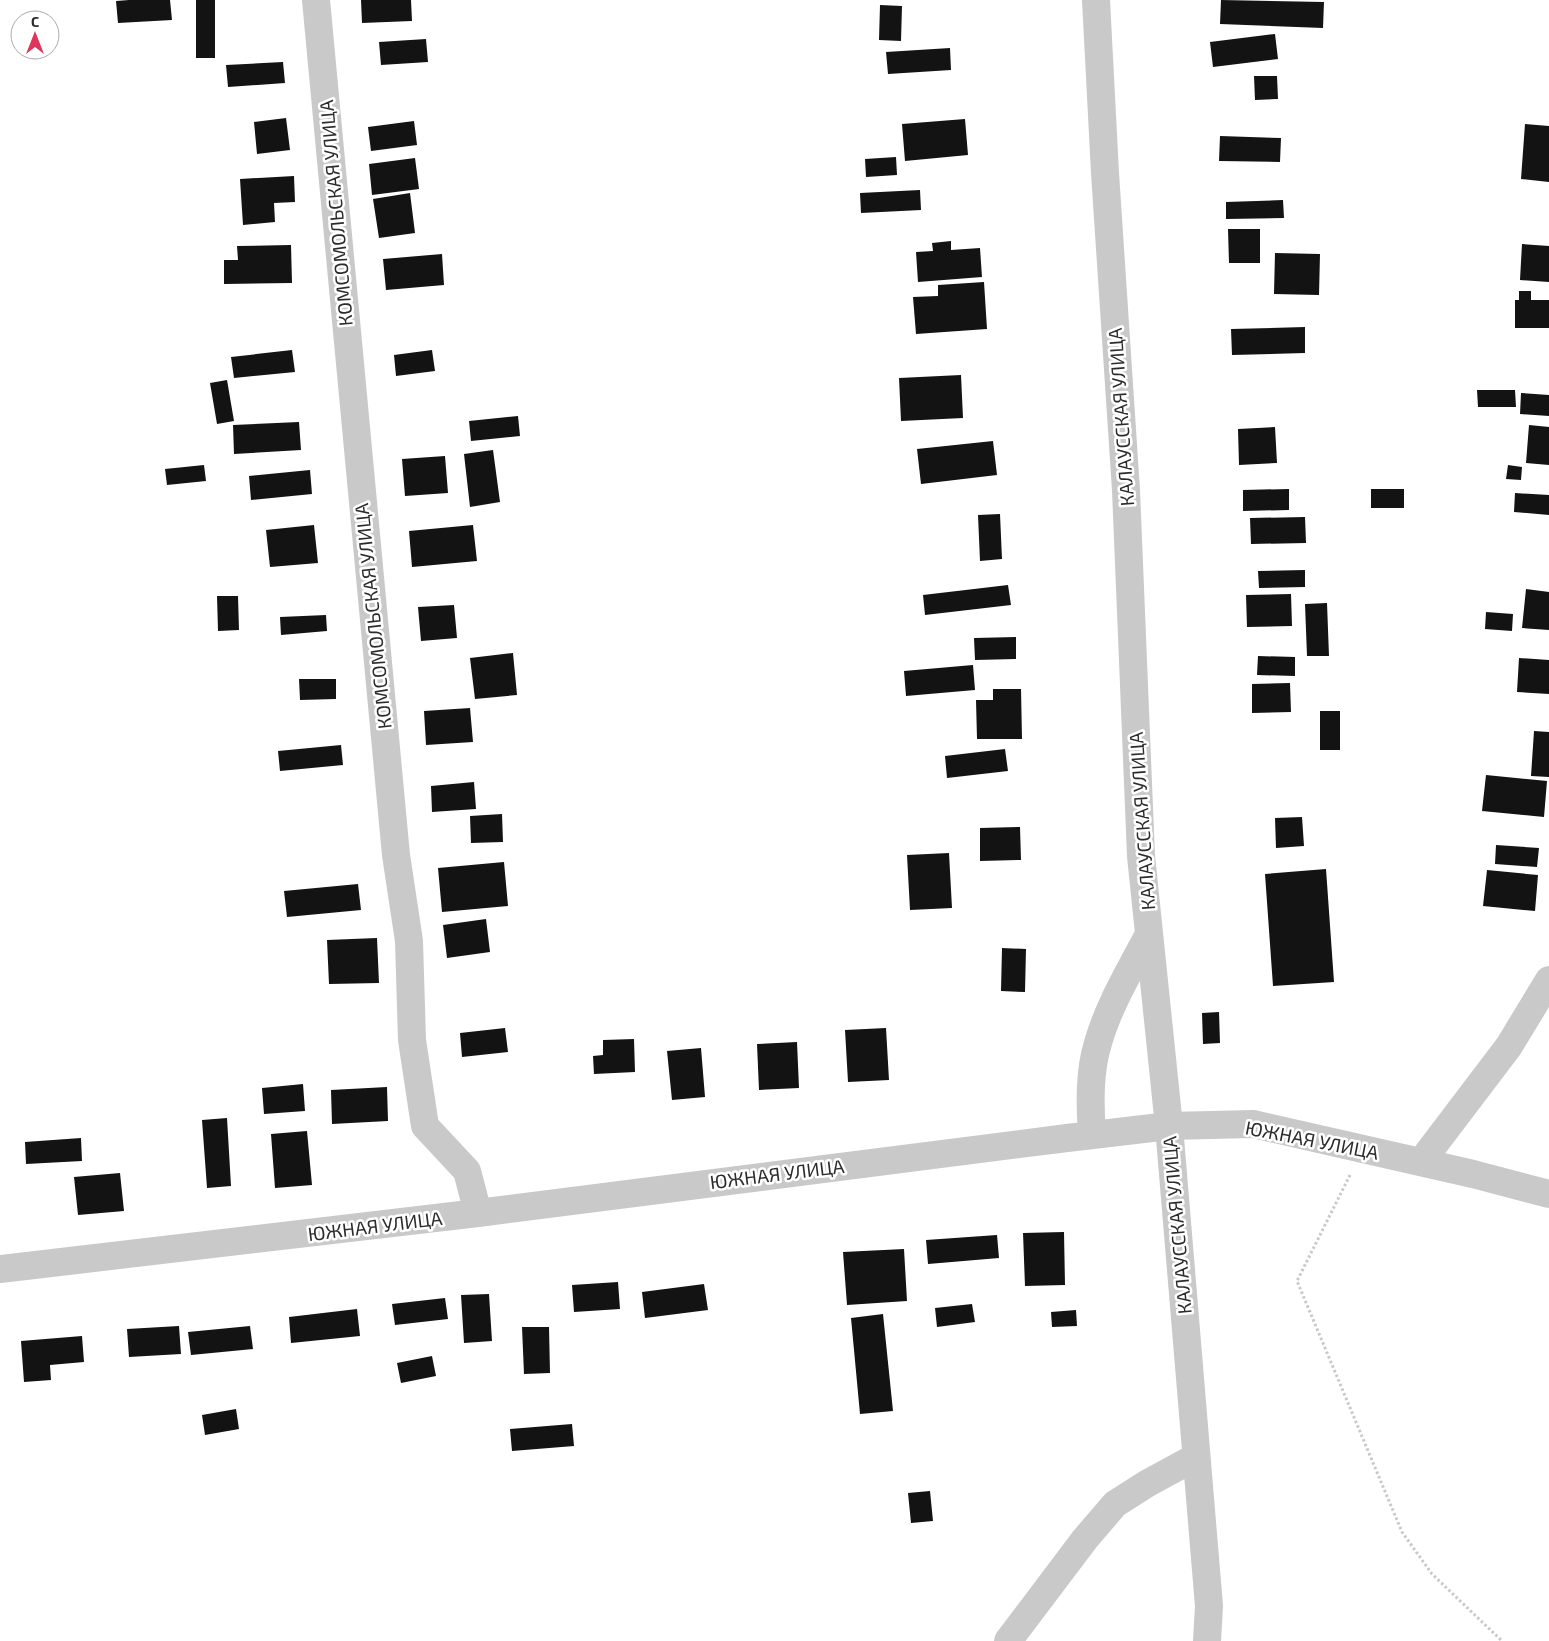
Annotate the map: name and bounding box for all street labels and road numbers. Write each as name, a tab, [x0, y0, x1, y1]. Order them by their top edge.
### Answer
street label: КОМСОМОЛЬСКАЯ УЛИЦА	[314, 99, 357, 327]
street label: КАЛАУССКАЯ УЛИЦА	[1103, 327, 1138, 507]
street label: КОМСОМОЛЬСКАЯ УЛИЦА	[349, 502, 396, 730]
street label: КАЛАУССКАЯ УЛИЦА	[1124, 731, 1159, 911]
street label: ЮЖНАЯ УЛИЦА	[1243, 1115, 1381, 1164]
street label: КАЛАУССКАЯ УЛИЦА	[1157, 1135, 1196, 1315]
street label: ЮЖНАЯ УЛИЦА	[708, 1154, 846, 1193]
street label: ЮЖНАЯ УЛИЦА	[306, 1206, 444, 1245]

